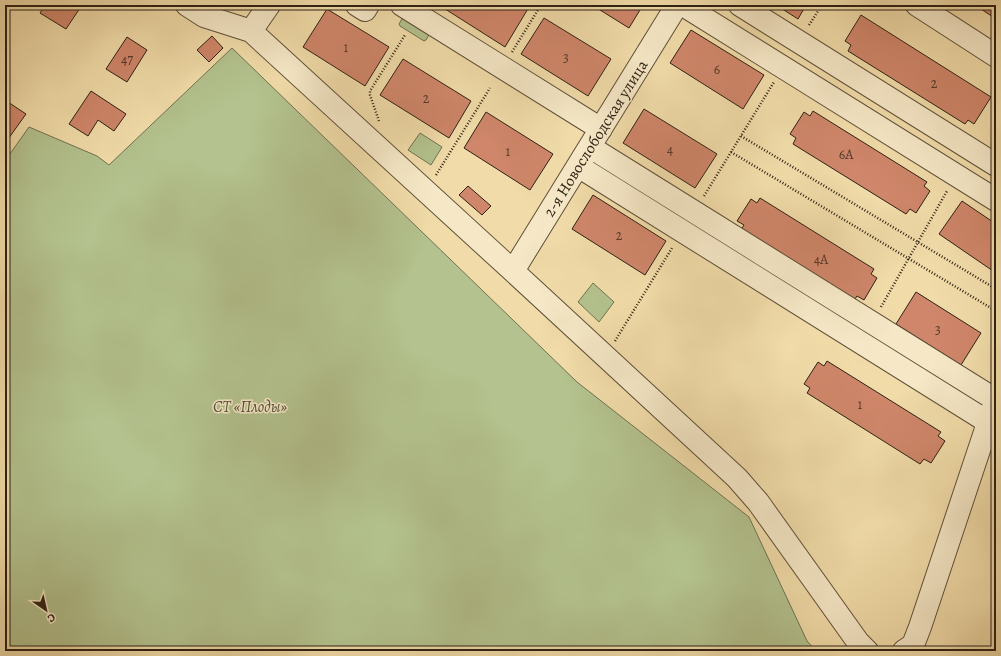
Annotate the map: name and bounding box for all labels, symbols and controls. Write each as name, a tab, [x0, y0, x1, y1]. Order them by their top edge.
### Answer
house number: 1	[344, 38, 349, 57]
house number: 3	[563, 48, 569, 67]
house number: 47	[121, 50, 133, 69]
street label: 2-я Новослободская улица	[539, 55, 654, 221]
house number: 6	[714, 60, 720, 79]
house number: 2	[931, 74, 938, 93]
house number: 2	[423, 89, 430, 108]
house number: 4	[667, 140, 673, 159]
house number: 1	[506, 142, 511, 161]
house number: 6А	[839, 145, 854, 164]
house number: 2	[616, 226, 623, 245]
house number: 4А	[814, 250, 829, 269]
house number: 3	[935, 320, 941, 339]
house number: 1	[858, 395, 863, 414]
park label: СТ «Плоды»	[213, 396, 287, 418]
north arrow	[26, 590, 66, 630]
text: С	[44, 610, 58, 626]

